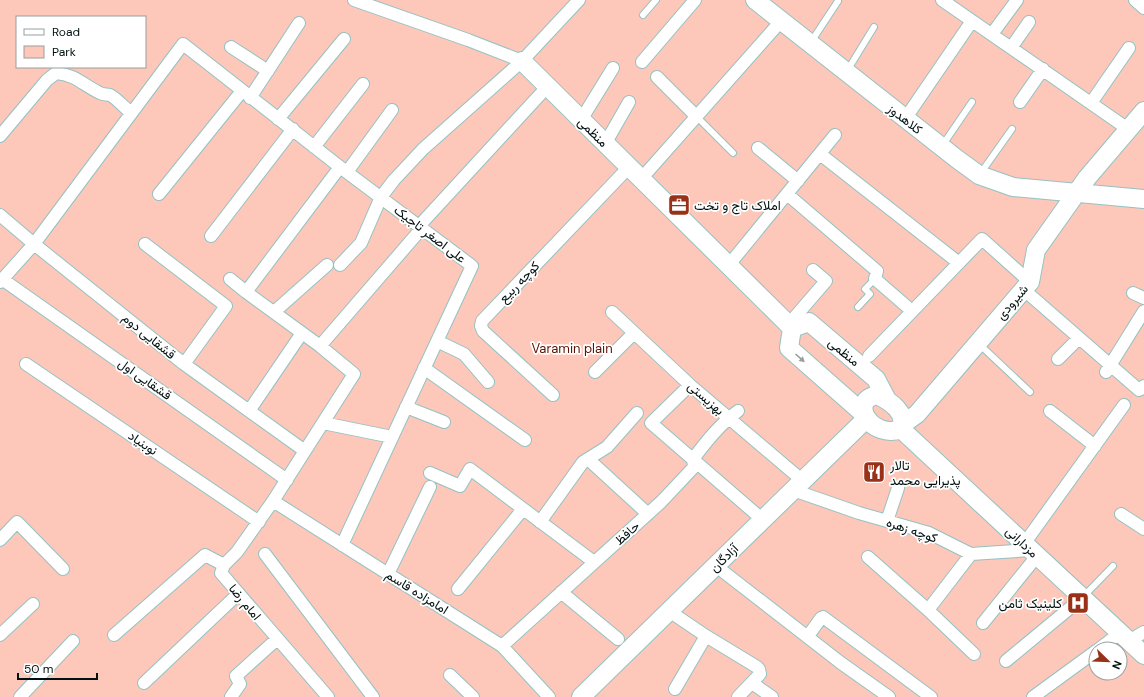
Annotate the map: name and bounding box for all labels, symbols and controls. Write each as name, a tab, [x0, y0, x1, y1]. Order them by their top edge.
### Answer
legend	[16, 16, 146, 68]
text: Road	[52, 24, 80, 40]
text: Park	[52, 44, 76, 60]
street label: کلاهدوز	[883, 99, 926, 138]
street label: منظمی	[574, 113, 612, 151]
office icon: املاک تاج و تخت	[666, 192, 692, 218]
place label: املاک تاج و تخت	[694, 197, 781, 215]
street label: علی اصغر تاجیک	[391, 201, 470, 267]
street label: کوچه ربیع	[495, 257, 544, 307]
street label: شیرودی	[992, 281, 1032, 323]
street label: قشقایی دوم	[119, 309, 179, 363]
street label: منظمی	[825, 334, 863, 370]
park label: Varamin plain	[531, 340, 613, 357]
street label: قشقایی اول	[115, 354, 175, 404]
one-way arrow	[795, 354, 806, 363]
street label: بهزیستی	[684, 377, 728, 419]
street label: نوبنیاد	[125, 427, 161, 459]
place label: تالار پذیرایی محمد	[889, 457, 960, 490]
restaurant icon: تالار پذیرایی محمد	[861, 459, 887, 485]
street label: کوچه زهره	[884, 513, 940, 548]
street label: حافظ	[611, 517, 643, 549]
street label: مزدارانی	[1002, 523, 1042, 562]
street label: آزادگان	[706, 540, 743, 576]
street label: امامزاده قاسم	[382, 566, 452, 618]
street label: امام رضا	[225, 580, 265, 624]
hospital icon: کلینیک ثامن	[1065, 590, 1091, 616]
place label: کلینیک ثامن	[999, 595, 1062, 612]
north arrow	[1088, 641, 1128, 681]
scale bar	[18, 655, 97, 681]
text: N	[1109, 658, 1125, 671]
text: 50 m	[24, 661, 53, 677]

